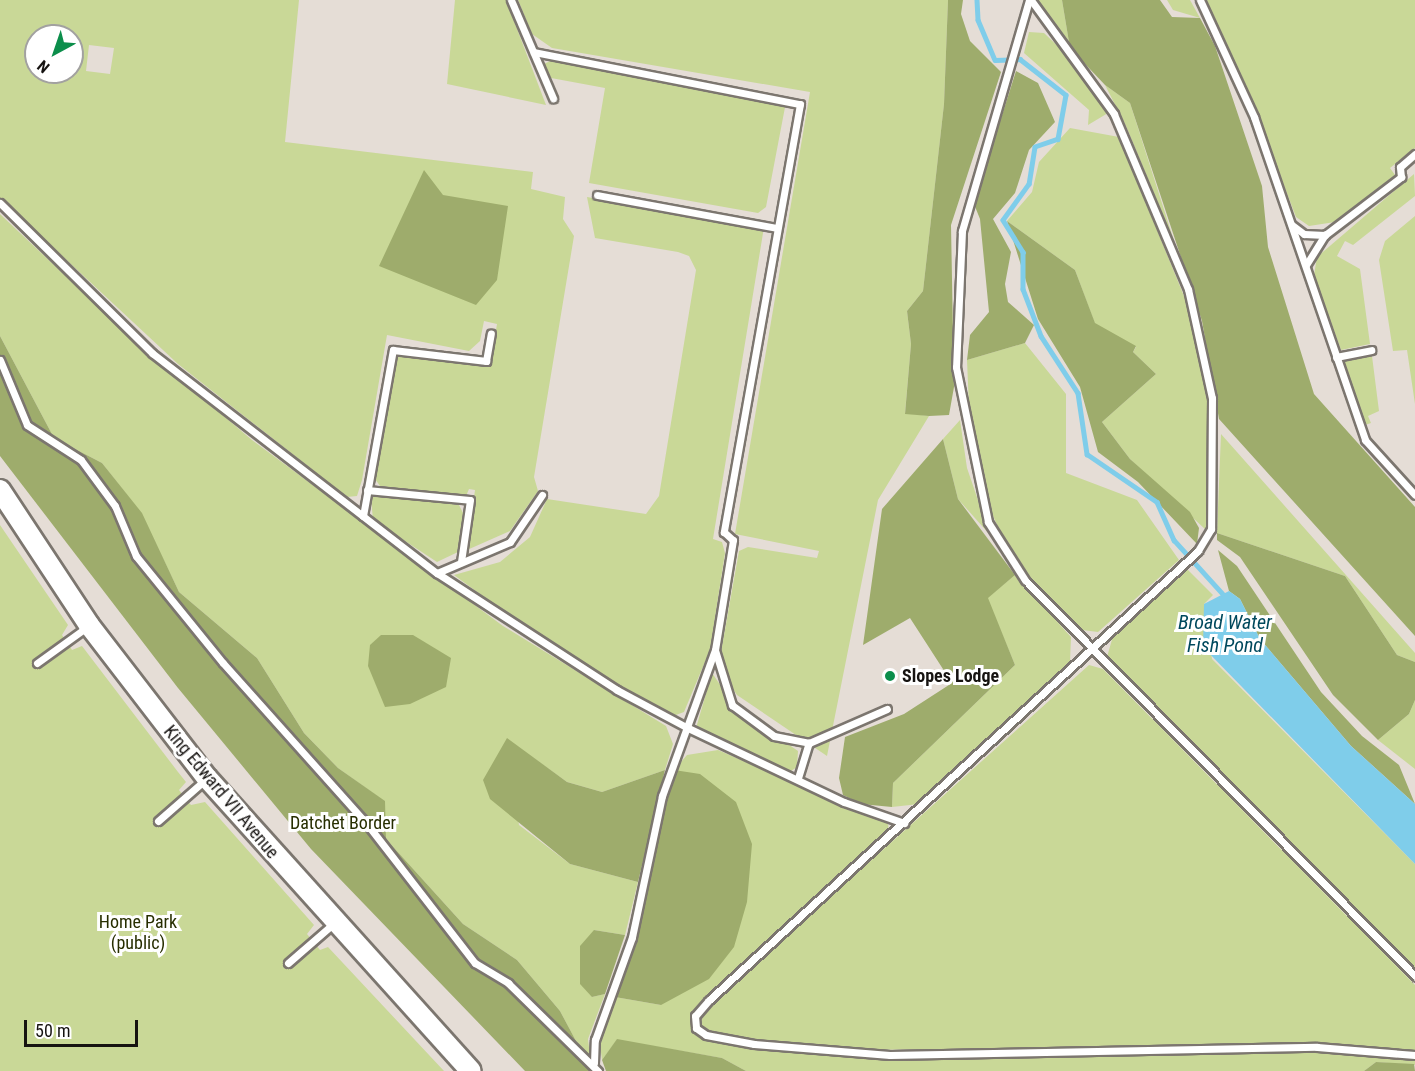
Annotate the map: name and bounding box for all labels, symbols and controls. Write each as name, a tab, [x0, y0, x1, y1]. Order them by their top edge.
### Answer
north arrow	[24, 24, 84, 84]
text: N	[34, 56, 53, 77]
water label: Broad Water Fish Pond	[1178, 611, 1272, 658]
place label: Slopes Lodge	[902, 665, 999, 687]
marker: Slopes Lodge	[883, 669, 897, 683]
street label: King Edward VII Avenue	[159, 721, 283, 863]
park label: Datchet Border	[290, 812, 396, 834]
park label: Home Park (public)	[99, 912, 177, 954]
scale bar	[27, 1008, 141, 1046]
text: 50 m	[35, 1020, 70, 1041]

